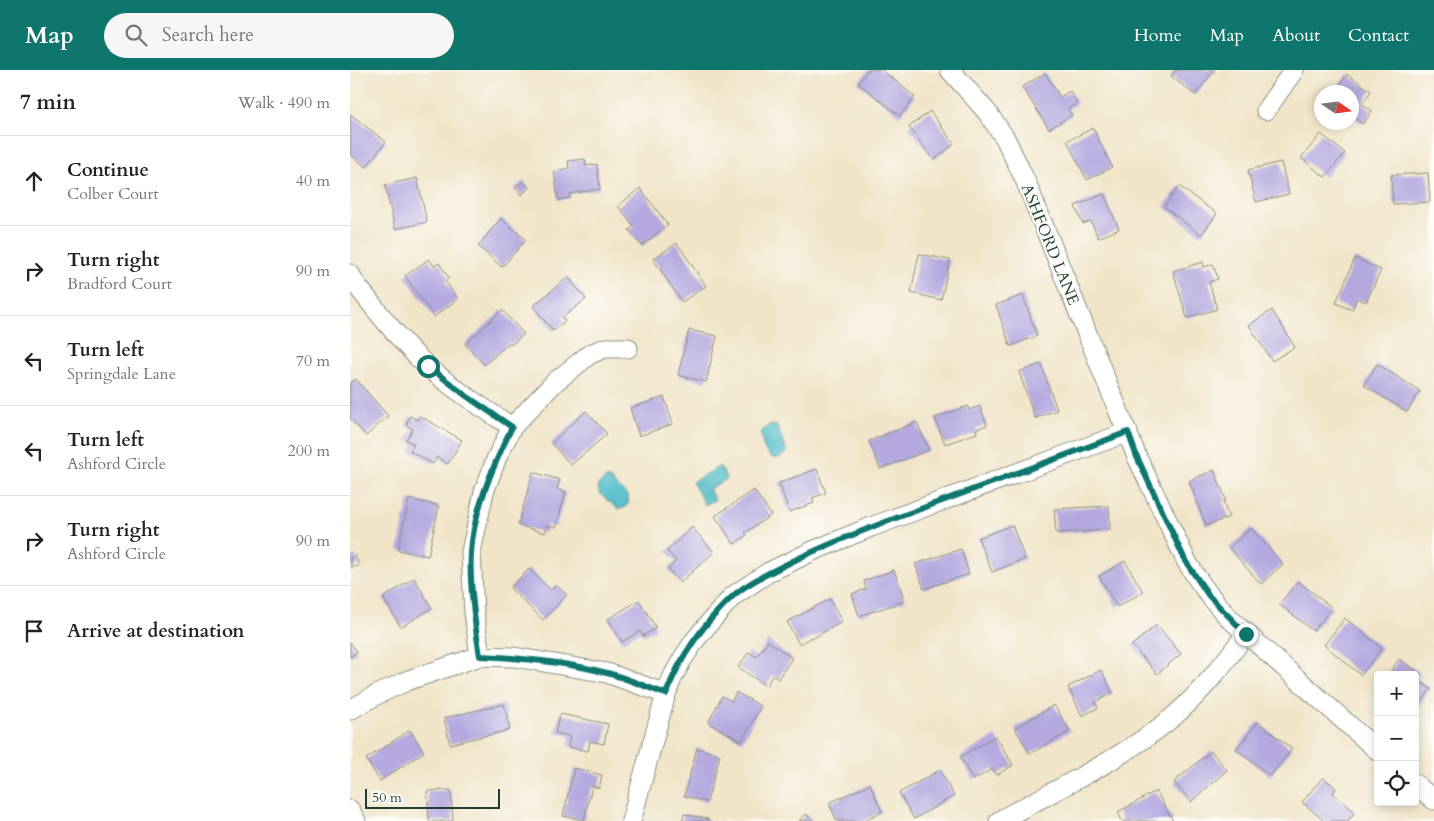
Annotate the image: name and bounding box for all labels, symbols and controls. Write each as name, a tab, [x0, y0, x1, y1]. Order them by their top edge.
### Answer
search box	[104, 13, 454, 58]
text: Map	[25, 19, 74, 52]
icon: search	[122, 21, 150, 49]
text: Search here	[162, 22, 254, 48]
text: Home	[1134, 23, 1182, 48]
text: Map	[1210, 23, 1244, 48]
text: About	[1272, 23, 1320, 48]
text: Contact	[1348, 23, 1409, 48]
north arrow	[1314, 85, 1359, 130]
text: 7 min	[20, 88, 76, 117]
text: Walk · 490 m	[238, 92, 330, 114]
text: Continue	[67, 157, 149, 183]
icon: ahead	[20, 167, 48, 195]
text: 40 m	[296, 170, 330, 192]
street label: ASHFORD LANE	[1016, 181, 1084, 308]
text: Colber Court	[67, 183, 159, 205]
text: Turn right	[67, 247, 159, 273]
icon: right	[20, 257, 48, 285]
text: 90 m	[296, 260, 330, 282]
text: Bradford Court	[67, 273, 172, 295]
text: Turn left	[67, 337, 144, 363]
icon: left	[20, 347, 48, 375]
text: 70 m	[296, 350, 330, 372]
route start	[417, 355, 440, 378]
text: Springdale Lane	[67, 363, 176, 385]
text: Turn left	[67, 427, 144, 453]
icon: left	[20, 437, 48, 465]
text: 200 m	[288, 440, 330, 462]
text: Ashford Circle	[67, 453, 166, 475]
text: Turn right	[67, 517, 159, 543]
icon: right	[20, 527, 48, 555]
text: 90 m	[296, 530, 330, 552]
text: Ashford Circle	[67, 543, 166, 565]
icon: arrive	[20, 617, 48, 645]
text: Arrive at destination	[67, 618, 244, 644]
route end	[1235, 623, 1258, 646]
map controls	[1374, 671, 1419, 806]
button: +	[1374, 671, 1419, 716]
button: −	[1374, 716, 1419, 761]
button: locate	[1374, 761, 1419, 806]
scale bar	[365, 786, 500, 809]
text: 50 m	[372, 788, 402, 807]

